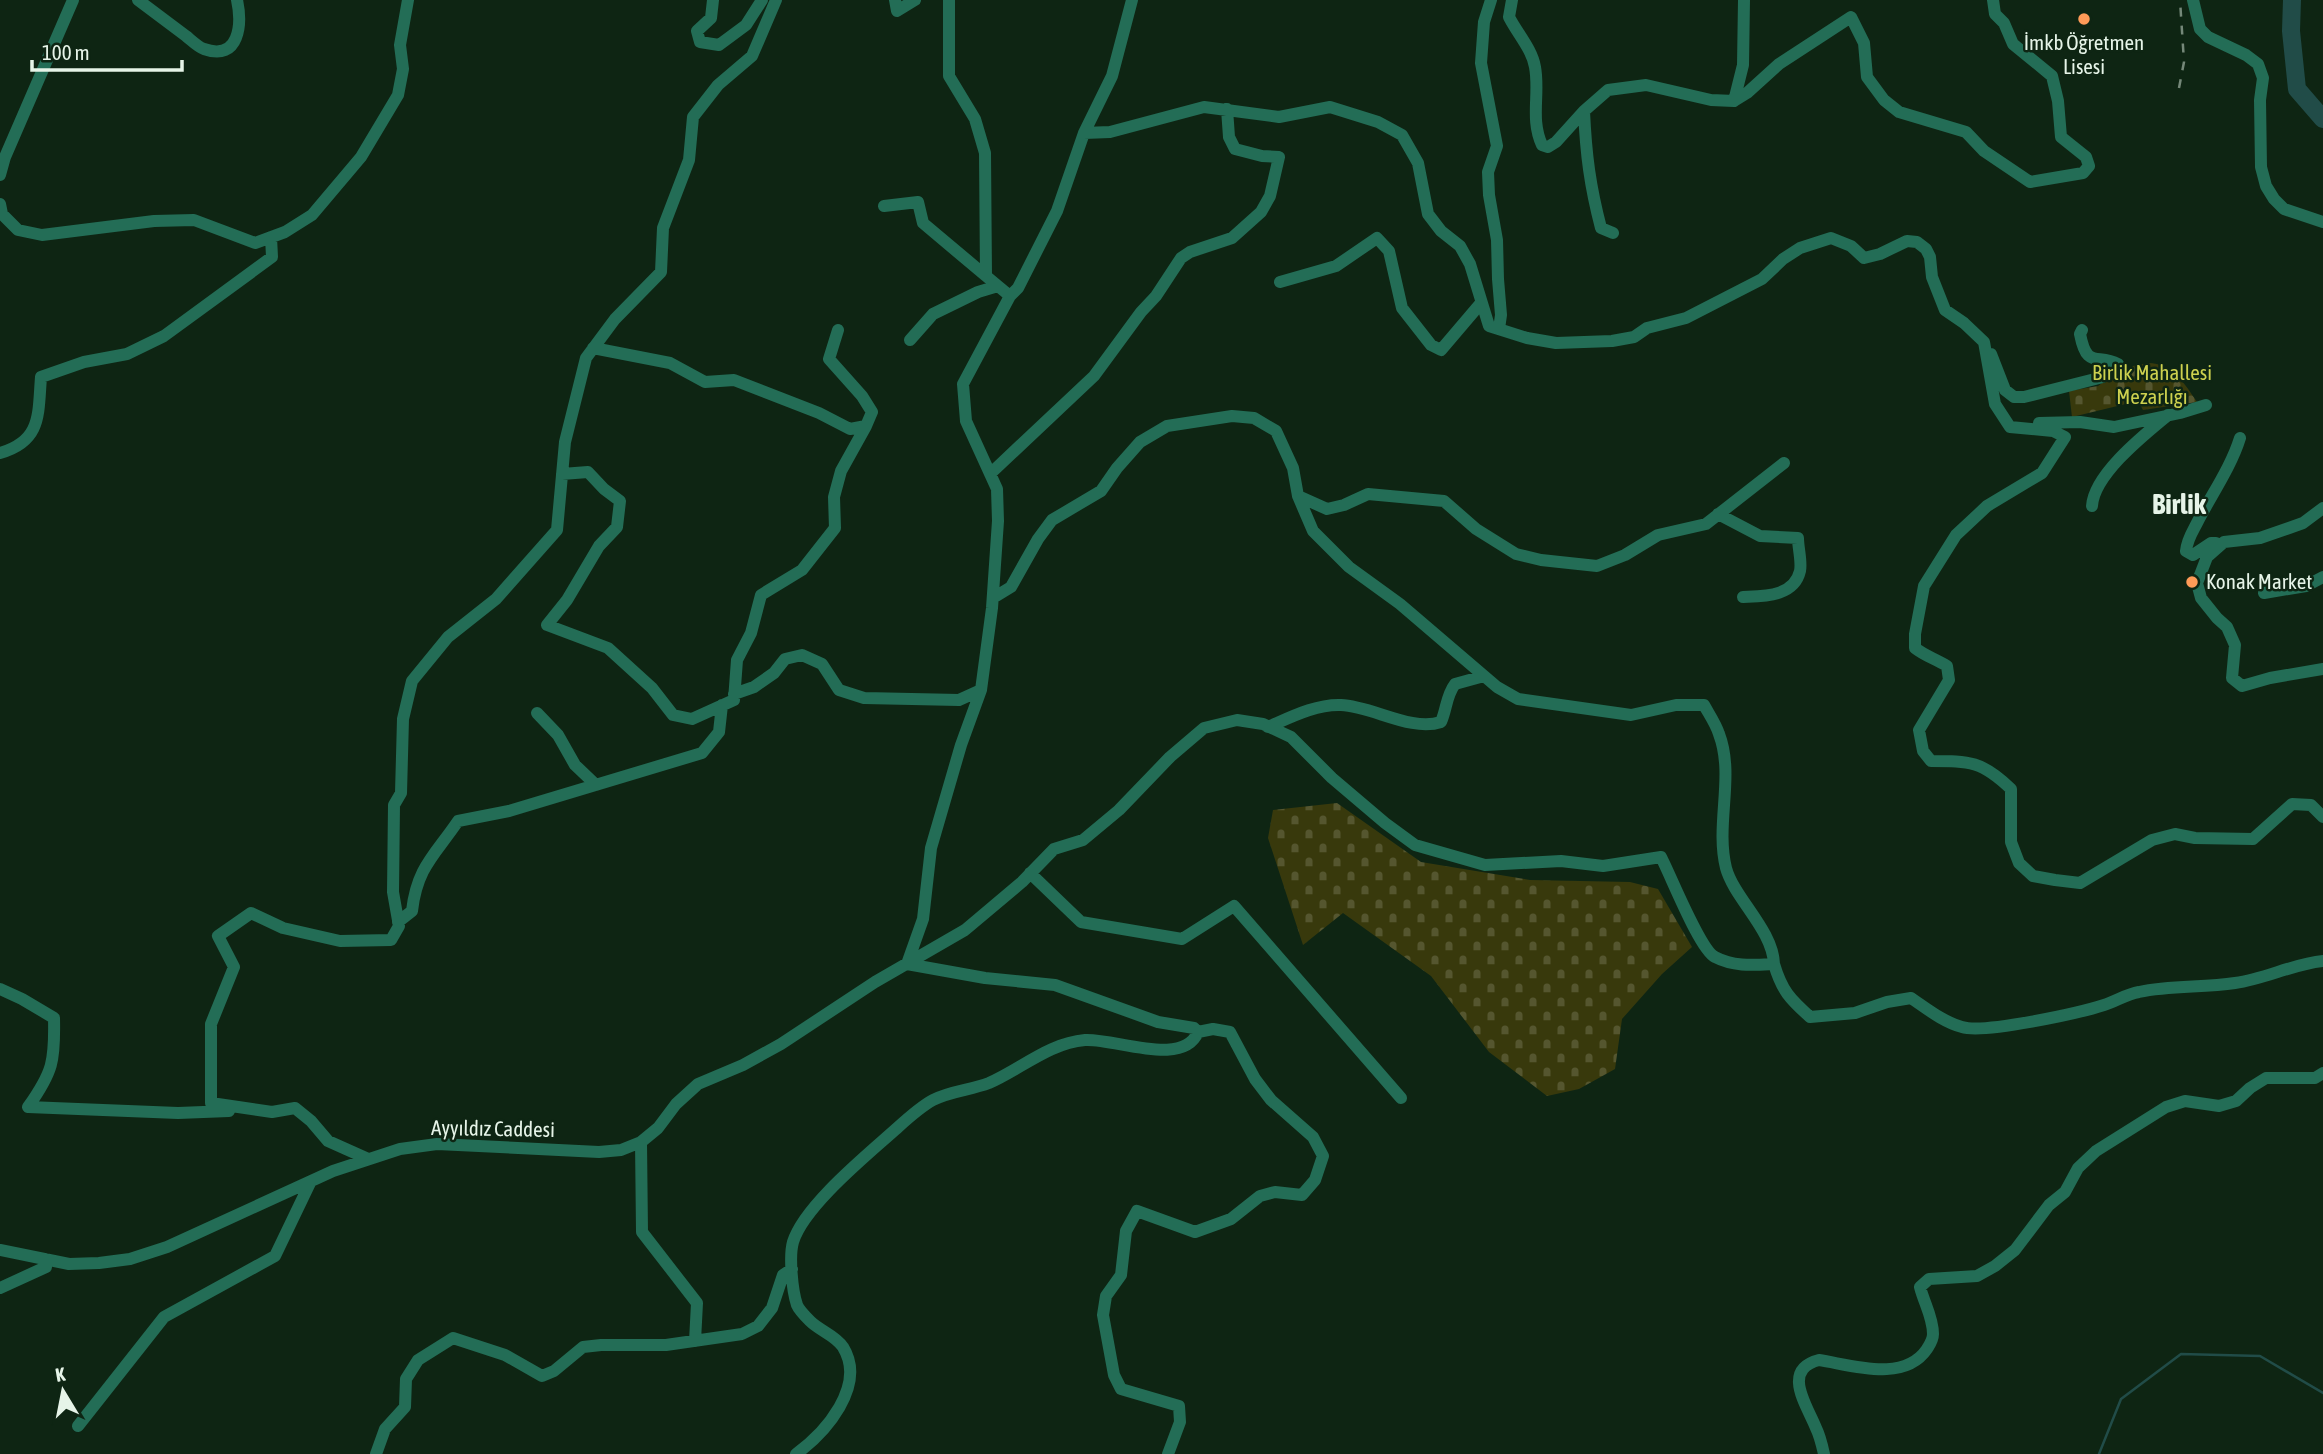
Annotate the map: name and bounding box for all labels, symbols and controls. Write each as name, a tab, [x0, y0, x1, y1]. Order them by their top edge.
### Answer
marker: İmkb Öğretmen Lisesi	[2076, 11, 2092, 27]
scale bar	[32, 28, 182, 72]
place label: İmkb Öğretmen Lisesi	[2024, 30, 2144, 78]
text: 100 m	[42, 40, 90, 64]
park label: Birlik Mahallesi Mezarlığı	[2092, 360, 2212, 408]
district label: Birlik	[2152, 488, 2207, 520]
place label: Konak Market	[2206, 569, 2312, 593]
marker: Konak Market	[2184, 574, 2200, 590]
street label: Ayyıldız Caddesi	[431, 1115, 555, 1141]
north arrow	[28, 1356, 98, 1426]
text: K	[54, 1362, 67, 1386]

